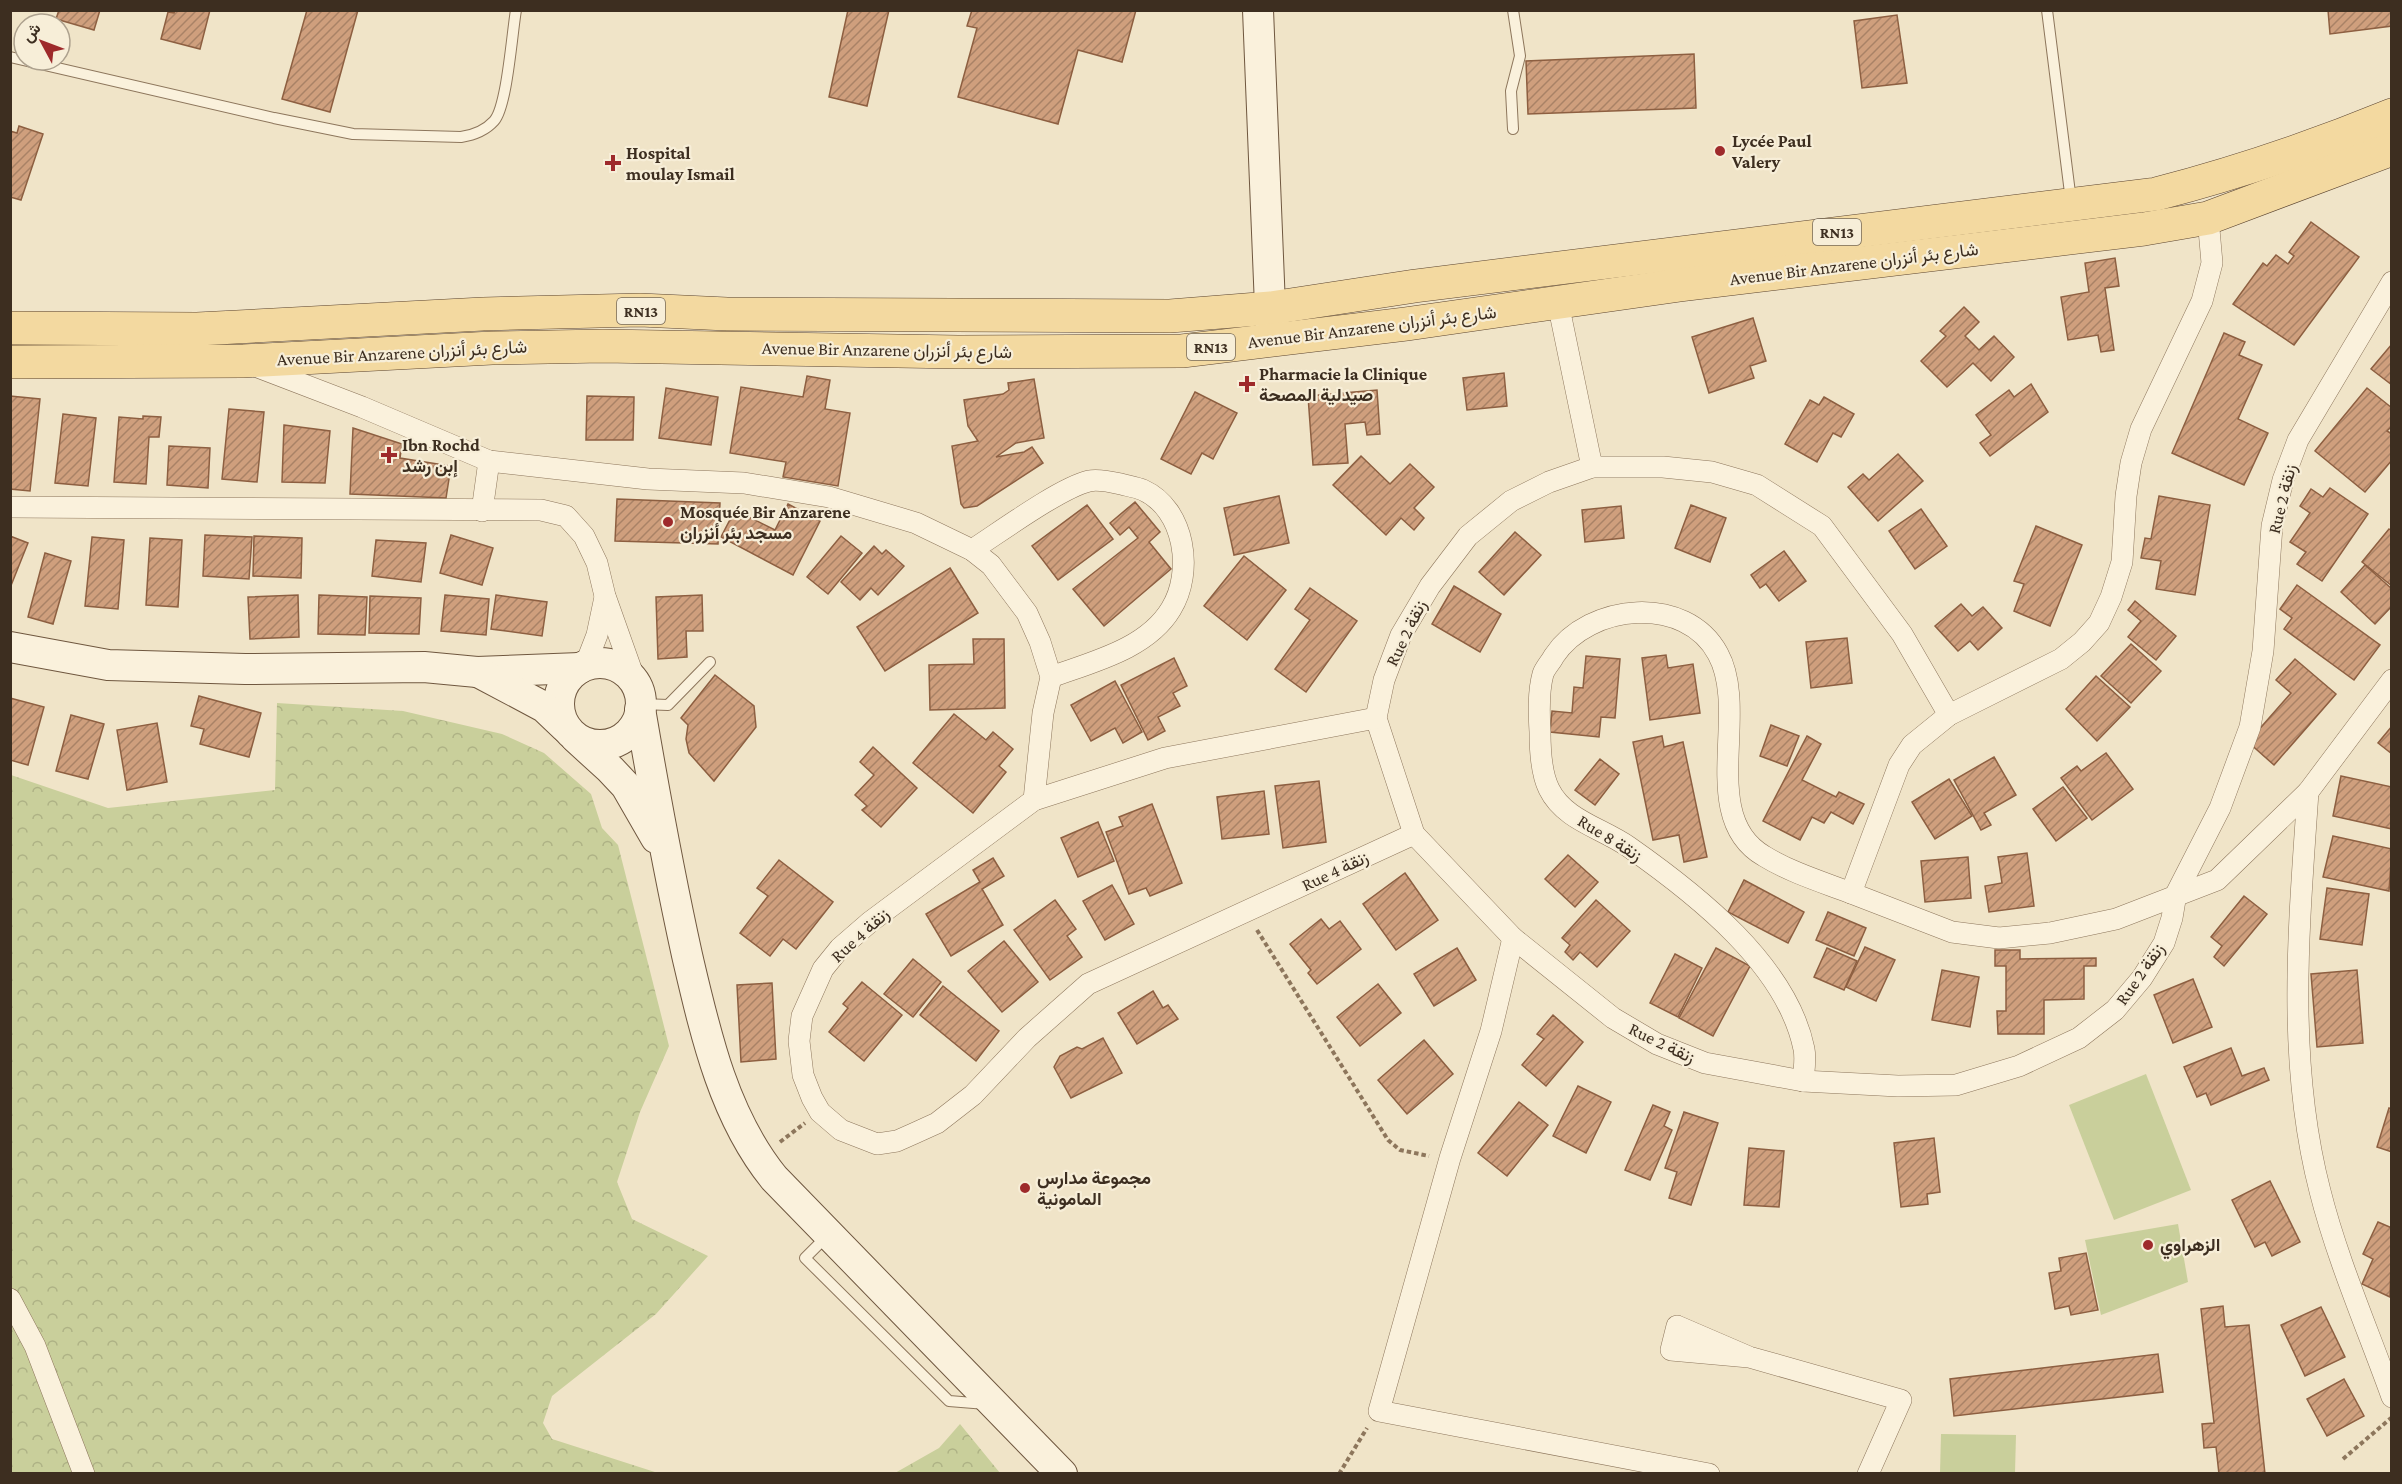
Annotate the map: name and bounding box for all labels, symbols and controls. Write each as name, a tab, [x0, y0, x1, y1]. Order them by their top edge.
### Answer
north arrow	[12, 12, 72, 72]
text: ش	[18, 20, 45, 46]
place label: Lycée Paul Valery	[1731, 131, 1812, 172]
place label: Hospital moulay Ismail	[626, 143, 735, 184]
marker: Lycée Paul Valery	[1713, 144, 1727, 158]
marker: Hospital moulay Ismail	[604, 154, 622, 172]
road number: RN13	[1813, 219, 1861, 245]
street label: Avenue Bir Anzarene شارع بئر أنزران	[1729, 239, 1980, 291]
road number: RN13	[617, 298, 665, 324]
street label: Avenue Bir Anzarene شارع بئر أنزران	[1247, 302, 1498, 354]
road number: RN13	[1187, 334, 1235, 360]
street label: Avenue Bir Anzarene شارع بئر أنزران	[276, 336, 528, 372]
street label: Avenue Bir Anzarene شارع بئر أنزران	[762, 338, 1012, 364]
place label: Pharmacie la Clinique صيدلية المصحة	[1259, 364, 1427, 406]
marker: Pharmacie la Clinique صيدلية المصحة	[1240, 377, 1254, 391]
place label: Ibn Rochd إبن رشد	[402, 435, 480, 478]
marker: Ibn Rochd إبن رشد	[380, 446, 398, 464]
street label: Rue 2 زنقة	[2264, 462, 2301, 536]
place label: Mosquée Bir Anzarene مسجد بئر أنزران	[680, 502, 851, 544]
marker: Mosquée Bir Anzarene مسجد بئر أنزران	[661, 515, 675, 529]
street label: Rue 2 زنقة	[1381, 597, 1431, 670]
street label: Rue 8 زنقة	[1574, 810, 1646, 866]
street label: Rue 4 زنقة	[1298, 847, 1372, 896]
street label: Rue 4 زنقة	[827, 904, 894, 967]
street label: Rue 2 زنقة	[2111, 939, 2169, 1009]
street label: Rue 2 زنقة	[1625, 1018, 1698, 1068]
place label: مجموعة مدارس المامونية	[1037, 1168, 1151, 1210]
marker: مجموعة مدارس المامونية	[1018, 1181, 1032, 1195]
place label: الزهراوي	[2160, 1235, 2220, 1260]
marker: الزهراوي	[2141, 1238, 2155, 1252]

